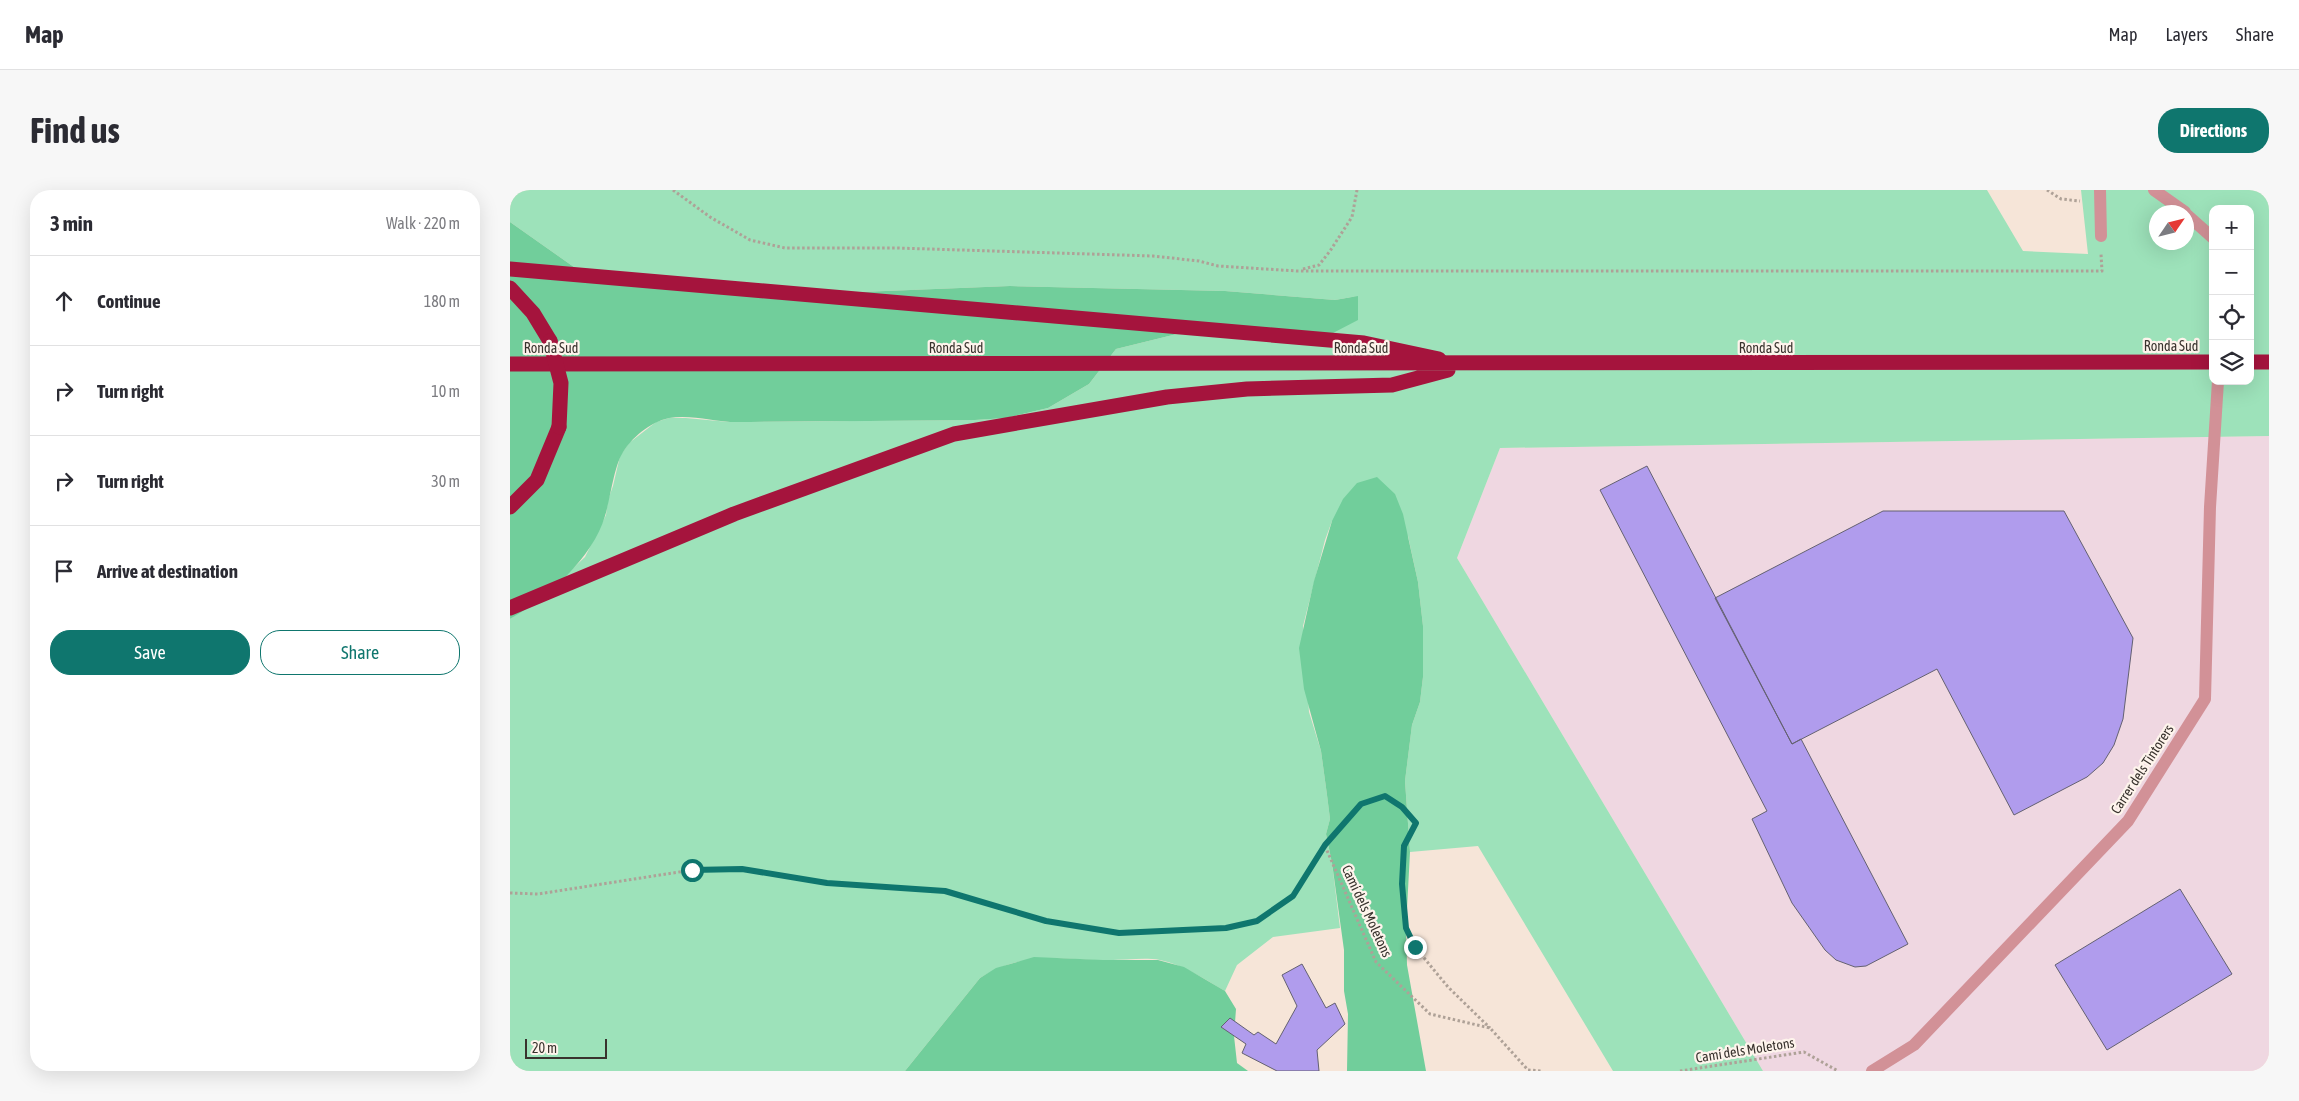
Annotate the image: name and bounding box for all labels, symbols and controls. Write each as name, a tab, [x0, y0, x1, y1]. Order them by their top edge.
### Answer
text: Map	[25, 21, 64, 48]
text: Map	[2108, 24, 2137, 45]
text: Layers	[2165, 24, 2208, 45]
text: Share	[2236, 24, 2274, 45]
button: Directions	[2158, 108, 2269, 153]
text: Find us	[30, 110, 120, 150]
north arrow	[2149, 205, 2194, 250]
map controls	[2209, 205, 2254, 385]
button: +	[2209, 205, 2254, 250]
text: 3 min	[50, 211, 93, 235]
text: Walk · 220 m	[386, 214, 460, 232]
button: −	[2209, 250, 2254, 295]
icon: ahead	[50, 287, 78, 315]
text: Continue	[97, 290, 161, 312]
text: 180 m	[424, 292, 460, 310]
button: locate	[2209, 295, 2254, 340]
street label: Ronda Sud	[2144, 338, 2198, 354]
street label: Ronda Sud	[524, 340, 578, 356]
street label: Ronda Sud	[929, 340, 983, 356]
street label: Ronda Sud	[1334, 340, 1388, 356]
street label: Ronda Sud	[1739, 340, 1793, 356]
button: layers	[2209, 340, 2254, 385]
icon: right	[50, 377, 78, 405]
text: Turn right	[97, 380, 164, 402]
text: 10 m	[431, 382, 460, 400]
icon: right	[50, 467, 78, 495]
text: Turn right	[97, 470, 164, 492]
text: 30 m	[431, 472, 460, 490]
icon: arrive	[50, 557, 78, 585]
text: Arrive at destination	[97, 560, 238, 582]
button: Save	[50, 630, 250, 675]
button: Share	[260, 630, 460, 675]
street label: Carrer dels Tintorers	[2107, 721, 2177, 817]
route start	[681, 859, 704, 882]
street label: Camí dels Moletons	[1339, 862, 1395, 960]
route end	[1404, 936, 1427, 959]
street label: Camí dels Moletons	[1695, 1034, 1796, 1066]
scale bar	[525, 1036, 608, 1059]
text: 20 m	[532, 1040, 557, 1056]

